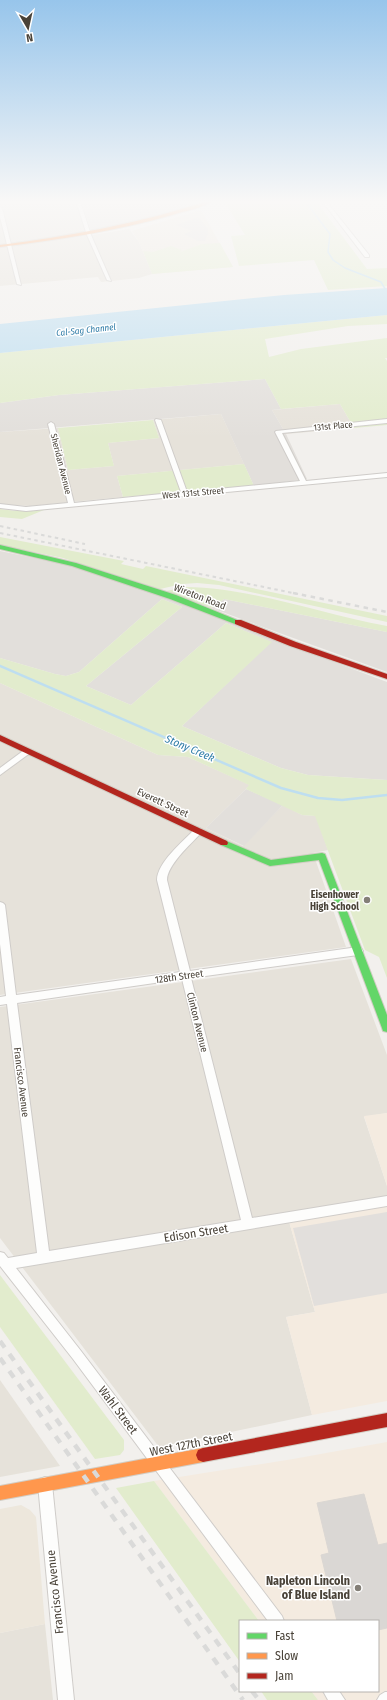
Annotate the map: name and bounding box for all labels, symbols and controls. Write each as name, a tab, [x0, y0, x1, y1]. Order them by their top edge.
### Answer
north arrow	[8, 8, 48, 48]
text: N	[25, 30, 34, 44]
water label: Cal-Sag Channel	[56, 322, 117, 338]
street label: 131st Place	[313, 419, 354, 433]
street label: Sheridan Avenue	[49, 433, 74, 496]
street label: West 131st Street	[162, 485, 224, 501]
street label: Wireton Road	[172, 581, 227, 612]
water label: Stony Creek	[162, 732, 217, 765]
street label: Everett Street	[135, 786, 191, 820]
place label: Eisenhower High School	[310, 889, 359, 913]
marker: Eisenhower High School	[362, 895, 372, 905]
street label: 128th Street	[154, 968, 205, 986]
street label: Clinton Avenue	[184, 991, 210, 1054]
street label: Francisco Avenue	[11, 1047, 31, 1118]
street label: Edison Street	[163, 1221, 229, 1245]
street label: Wahl Street	[95, 1383, 141, 1437]
street label: West 127th Street	[148, 1429, 234, 1459]
street label: Francisco Avenue	[44, 1549, 66, 1635]
place label: Napleton Lincoln of Blue Island	[266, 1574, 350, 1602]
marker: Napleton Lincoln of Blue Island	[353, 1583, 363, 1593]
legend	[239, 1620, 379, 1692]
text: Fast	[275, 1629, 294, 1643]
text: Slow	[275, 1649, 298, 1663]
text: Jam	[275, 1669, 293, 1683]

